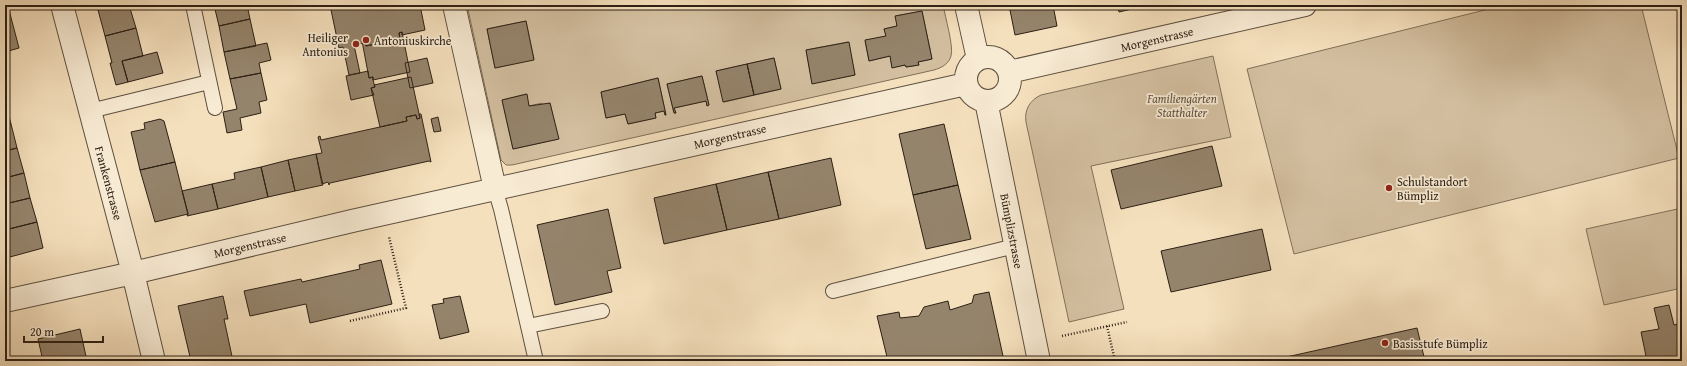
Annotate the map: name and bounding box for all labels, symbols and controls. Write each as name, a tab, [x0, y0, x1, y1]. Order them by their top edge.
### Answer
street label: Morgenstrasse	[1119, 22, 1195, 56]
place label: Heiliger Antonius	[302, 29, 348, 60]
place label: Antoniuskirche	[374, 32, 452, 49]
marker: Antoniuskirche	[361, 35, 371, 45]
marker: Heiliger Antonius	[351, 39, 361, 49]
park label: Familiengärten Statthalter	[1146, 90, 1217, 121]
street label: Morgenstrasse	[692, 119, 768, 153]
street label: Frankenstrasse	[91, 144, 127, 222]
place label: Schulstandort Bümpliz	[1397, 173, 1468, 204]
marker: Schulstandort Bümpliz	[1384, 183, 1394, 193]
street label: Bümplizstrasse	[996, 192, 1028, 270]
street label: Morgenstrasse	[212, 228, 288, 262]
scale bar	[24, 318, 103, 344]
text: 20 m	[30, 323, 54, 340]
place label: Basisstufe Bümpliz	[1393, 335, 1488, 352]
marker: Basisstufe Bümpliz	[1380, 338, 1390, 348]

